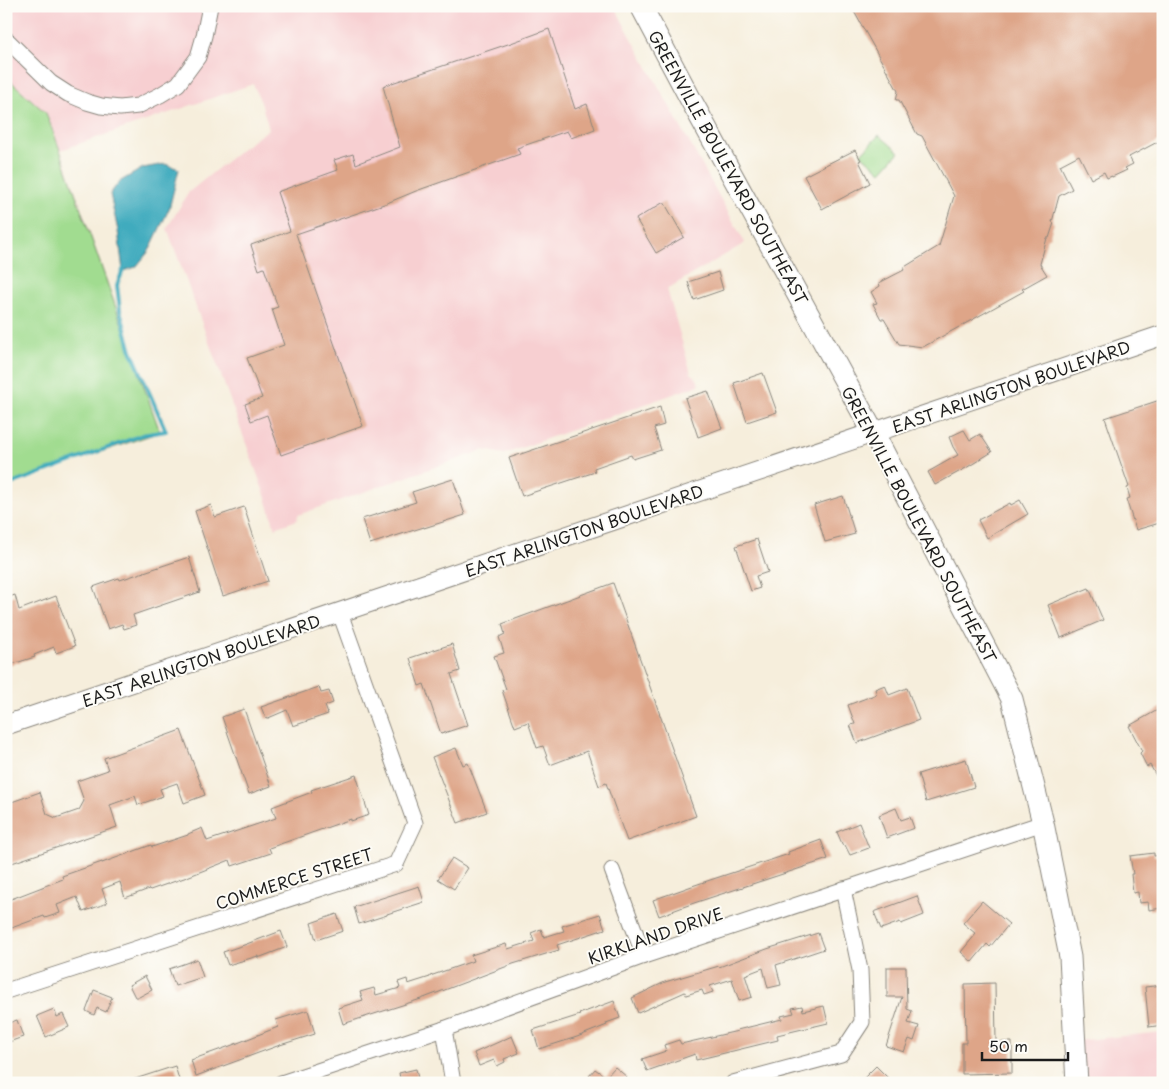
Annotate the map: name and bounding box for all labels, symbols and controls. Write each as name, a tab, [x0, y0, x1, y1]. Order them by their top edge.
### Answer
street label: GREENVILLE BOULEVARD SOUTHEAST	[643, 26, 815, 308]
street label: EAST ARLINGTON BOULEVARD	[889, 334, 1133, 438]
street label: GREENVILLE BOULEVARD SOUTHEAST	[837, 381, 1003, 667]
street label: EAST ARLINGTON BOULEVARD	[462, 478, 706, 582]
street label: EAST ARLINGTON BOULEVARD	[79, 608, 323, 712]
street label: COMMERCE STREET	[212, 841, 376, 915]
street label: KIRKLAND DRIVE	[584, 901, 726, 969]
scale bar	[982, 1029, 1068, 1061]
text: 50 m	[989, 1034, 1028, 1057]

